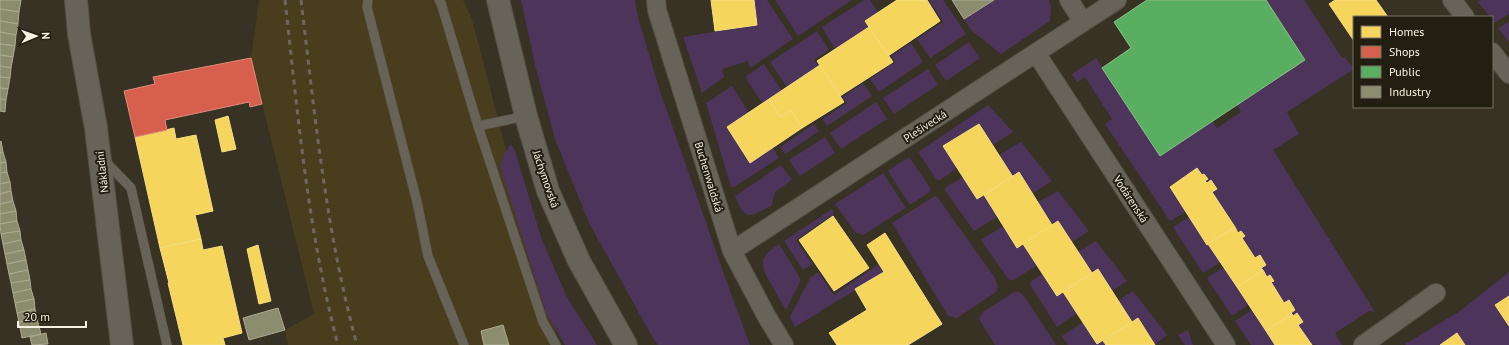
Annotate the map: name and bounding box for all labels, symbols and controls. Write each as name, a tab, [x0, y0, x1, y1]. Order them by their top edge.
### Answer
north arrow	[16, 16, 56, 56]
legend	[1353, 16, 1493, 108]
text: Homes	[1389, 24, 1424, 39]
text: N	[39, 32, 53, 40]
text: Shops	[1389, 44, 1420, 59]
text: Public	[1389, 64, 1421, 79]
text: Industry	[1389, 84, 1431, 99]
street label: Plešivecká	[901, 107, 949, 145]
street label: Buchenwaldská	[692, 140, 726, 214]
street label: Jáchymovská	[529, 147, 562, 210]
street label: Nákladní	[93, 150, 111, 194]
street label: Vodárenská	[1110, 172, 1151, 225]
scale bar	[18, 303, 86, 329]
text: 20 m	[24, 309, 50, 324]

